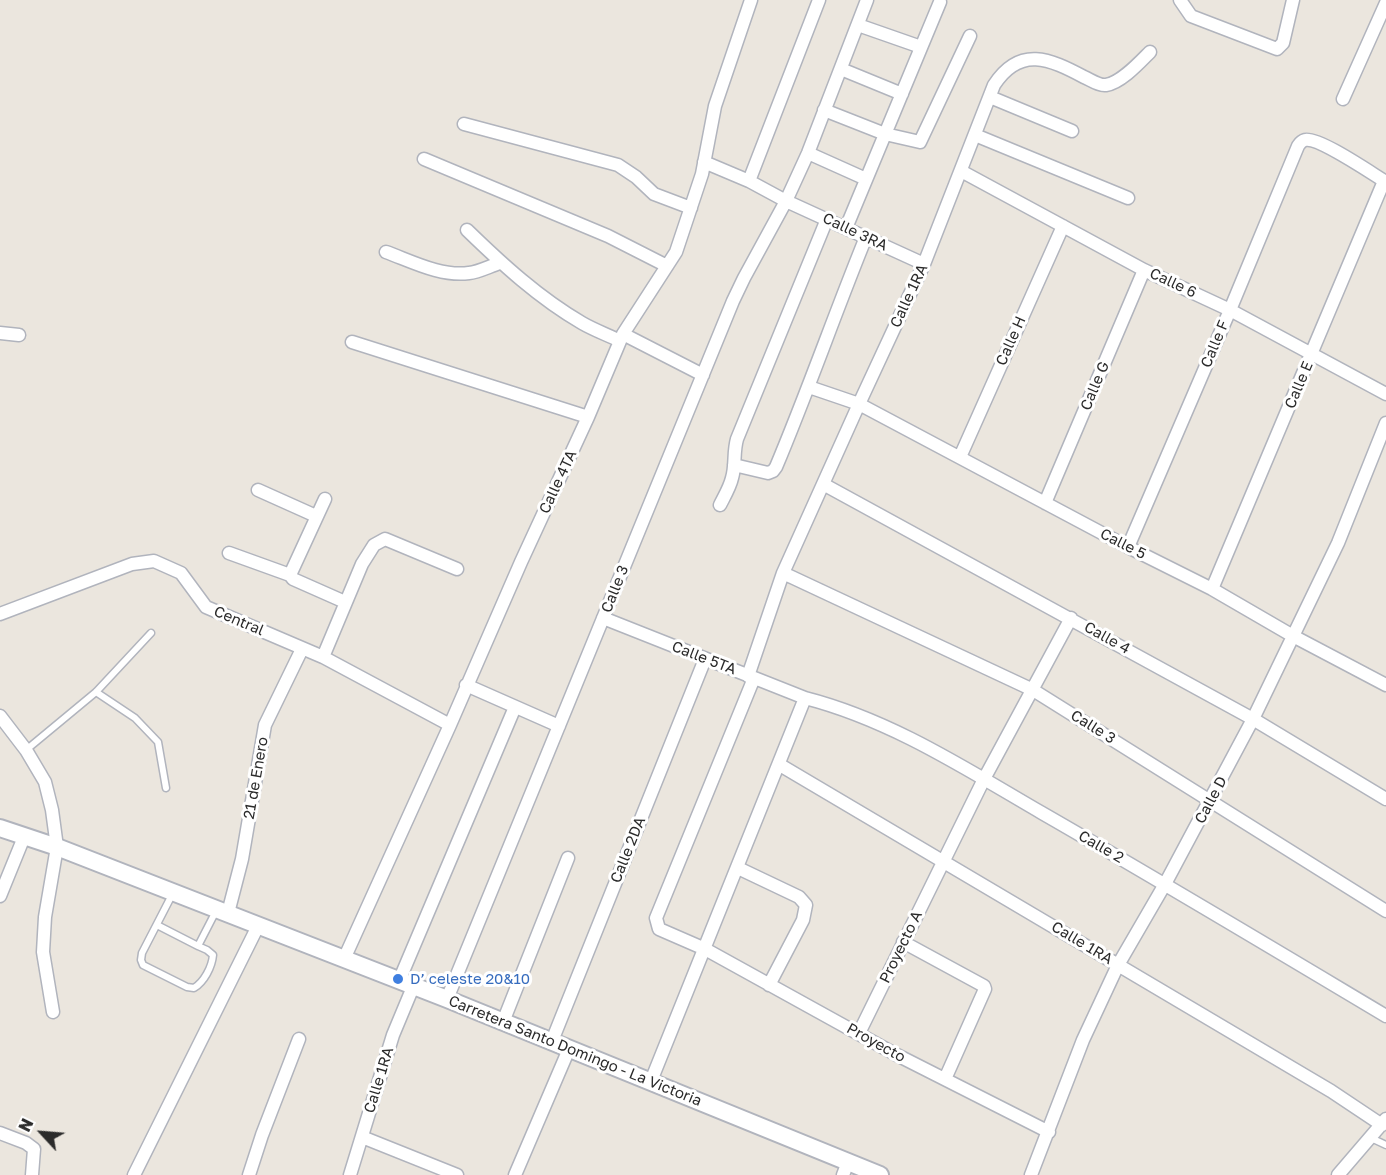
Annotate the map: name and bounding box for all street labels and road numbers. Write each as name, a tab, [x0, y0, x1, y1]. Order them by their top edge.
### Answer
street label: Calle 3RA	[820, 209, 890, 255]
street label: Calle 1RA	[886, 261, 932, 331]
street label: Calle 6	[1147, 264, 1199, 302]
street label: Calle H	[992, 314, 1030, 368]
street label: Calle F	[1197, 318, 1233, 370]
street label: Calle G	[1077, 359, 1113, 413]
street label: Calle E	[1281, 359, 1317, 411]
street label: Calle 4TA	[536, 447, 580, 517]
street label: Calle 5	[1097, 525, 1149, 563]
street label: Calle 3	[597, 563, 633, 615]
street label: Central	[211, 602, 267, 640]
street label: Calle 4	[1081, 618, 1133, 658]
street label: Calle 5TA	[669, 638, 739, 678]
street label: Calle 3	[1067, 706, 1119, 748]
street label: 21 de Enero	[240, 735, 272, 821]
street label: Calle D	[1191, 773, 1231, 827]
street label: Calle 2DA	[607, 814, 649, 886]
street label: Calle 2	[1075, 827, 1127, 867]
street label: Proyecto A	[876, 908, 926, 986]
street label: Calle 1RA	[1048, 918, 1116, 968]
street label: Carretera Santo Domingo - La Victoria	[446, 992, 704, 1110]
street label: Proyecto	[844, 1020, 908, 1066]
street label: Calle 1RA	[360, 1045, 398, 1115]

